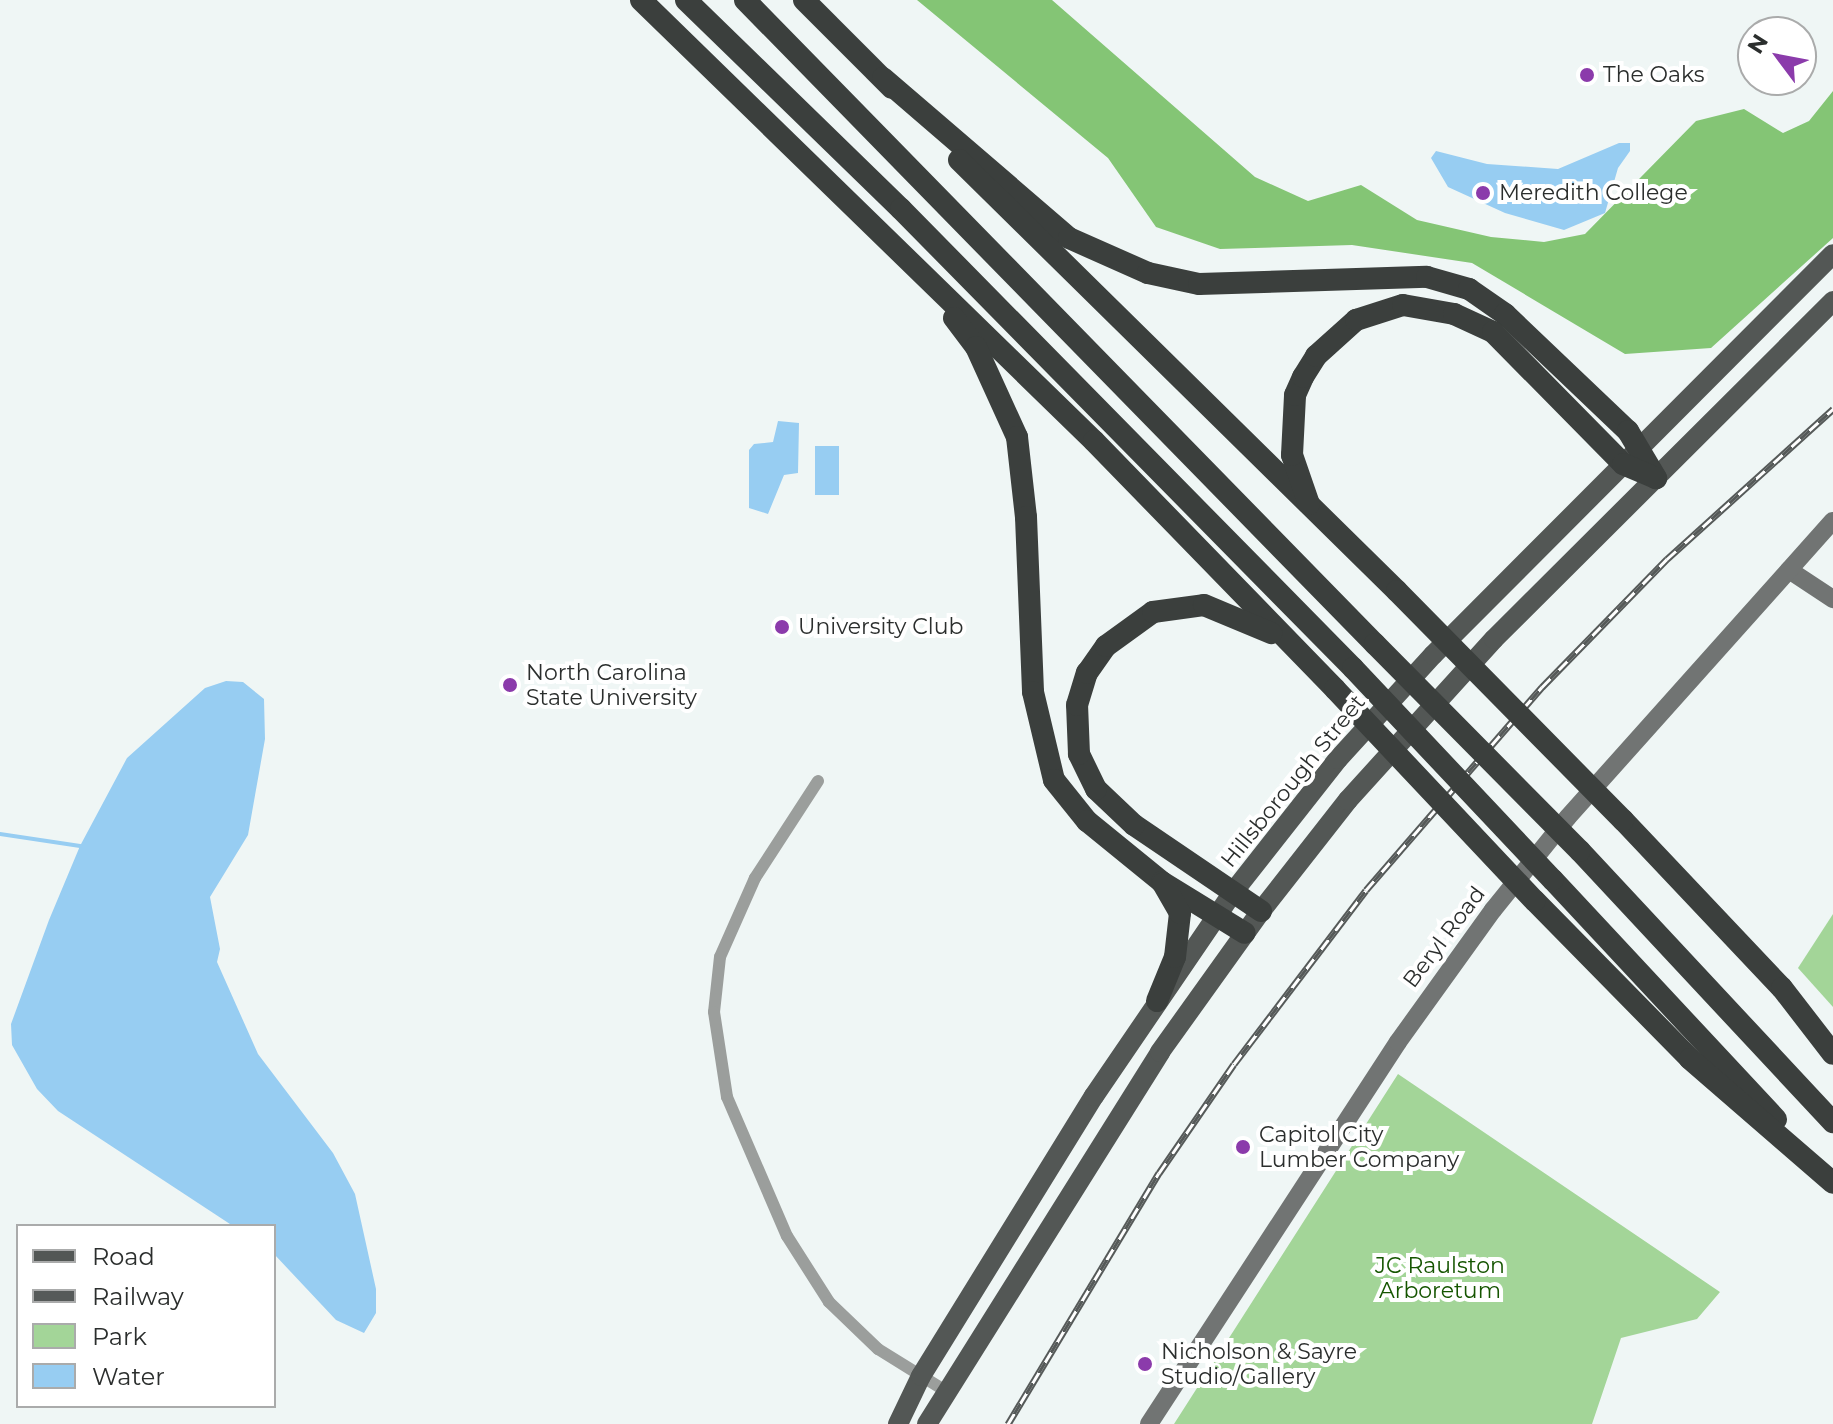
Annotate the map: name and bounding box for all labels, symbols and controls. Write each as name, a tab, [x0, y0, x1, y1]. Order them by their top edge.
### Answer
north arrow	[1737, 16, 1817, 96]
text: N	[1742, 29, 1774, 59]
place label: The Oaks	[1603, 62, 1705, 88]
marker: The Oaks	[1578, 66, 1596, 84]
place label: Meredith College	[1499, 180, 1688, 206]
marker: Meredith College	[1474, 184, 1492, 202]
place label: University Club	[798, 614, 963, 640]
marker: University Club	[773, 618, 791, 636]
place label: North Carolina State University	[526, 659, 697, 710]
marker: North Carolina State University	[501, 676, 519, 694]
street label: Hillsborough Street	[1215, 689, 1371, 873]
street label: Beryl Road	[1397, 881, 1491, 993]
place label: Capitol City Lumber Company	[1259, 1121, 1459, 1172]
marker: Capitol City Lumber Company	[1234, 1138, 1252, 1156]
legend	[16, 1224, 276, 1408]
text: Road	[92, 1242, 155, 1271]
park label: JC Raulston Arboretum	[1375, 1252, 1505, 1304]
text: Railway	[92, 1282, 184, 1311]
text: Park	[92, 1322, 147, 1351]
place label: Nicholson & Sayre Studio/Gallery	[1161, 1338, 1357, 1390]
marker: Nicholson & Sayre Studio/Gallery	[1136, 1355, 1154, 1373]
text: Water	[92, 1362, 165, 1391]

